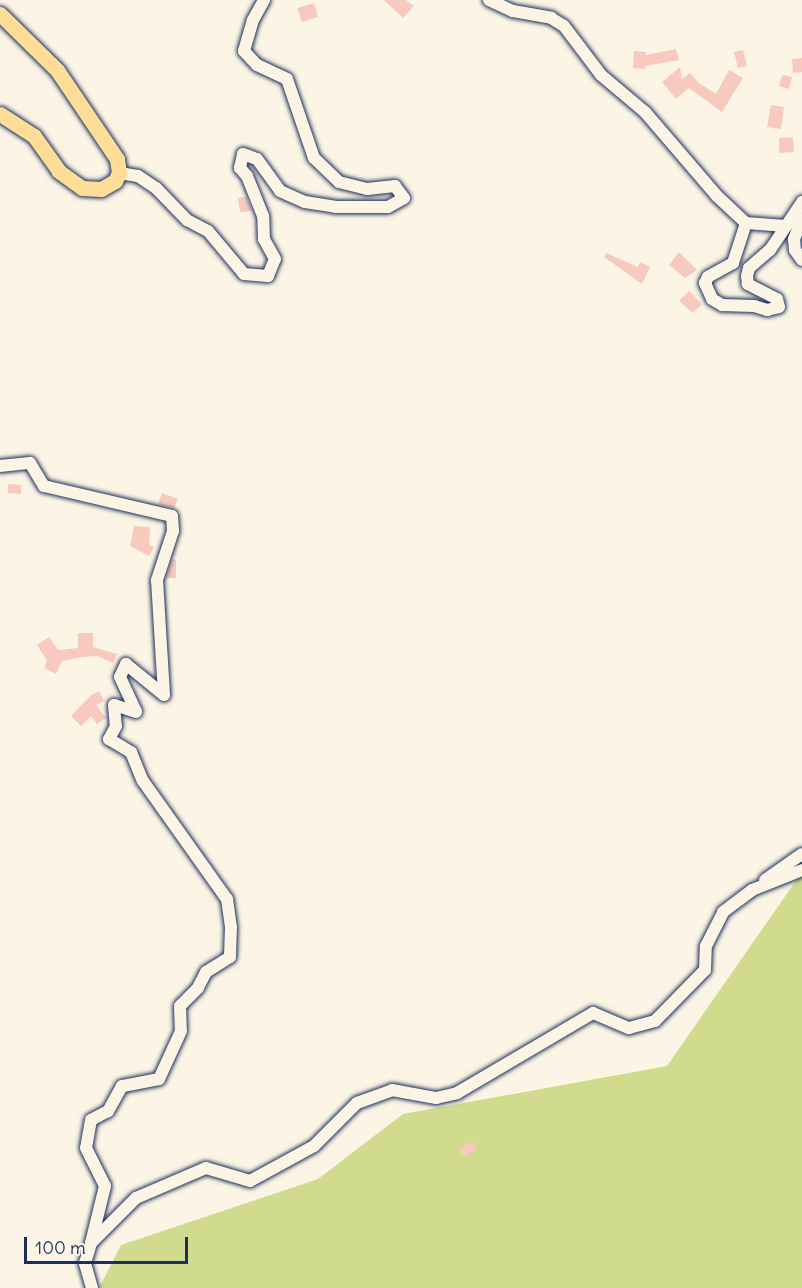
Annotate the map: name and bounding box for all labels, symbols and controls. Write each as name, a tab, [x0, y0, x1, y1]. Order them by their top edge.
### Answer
scale bar	[27, 1225, 190, 1263]
text: 100 m	[35, 1236, 86, 1259]

